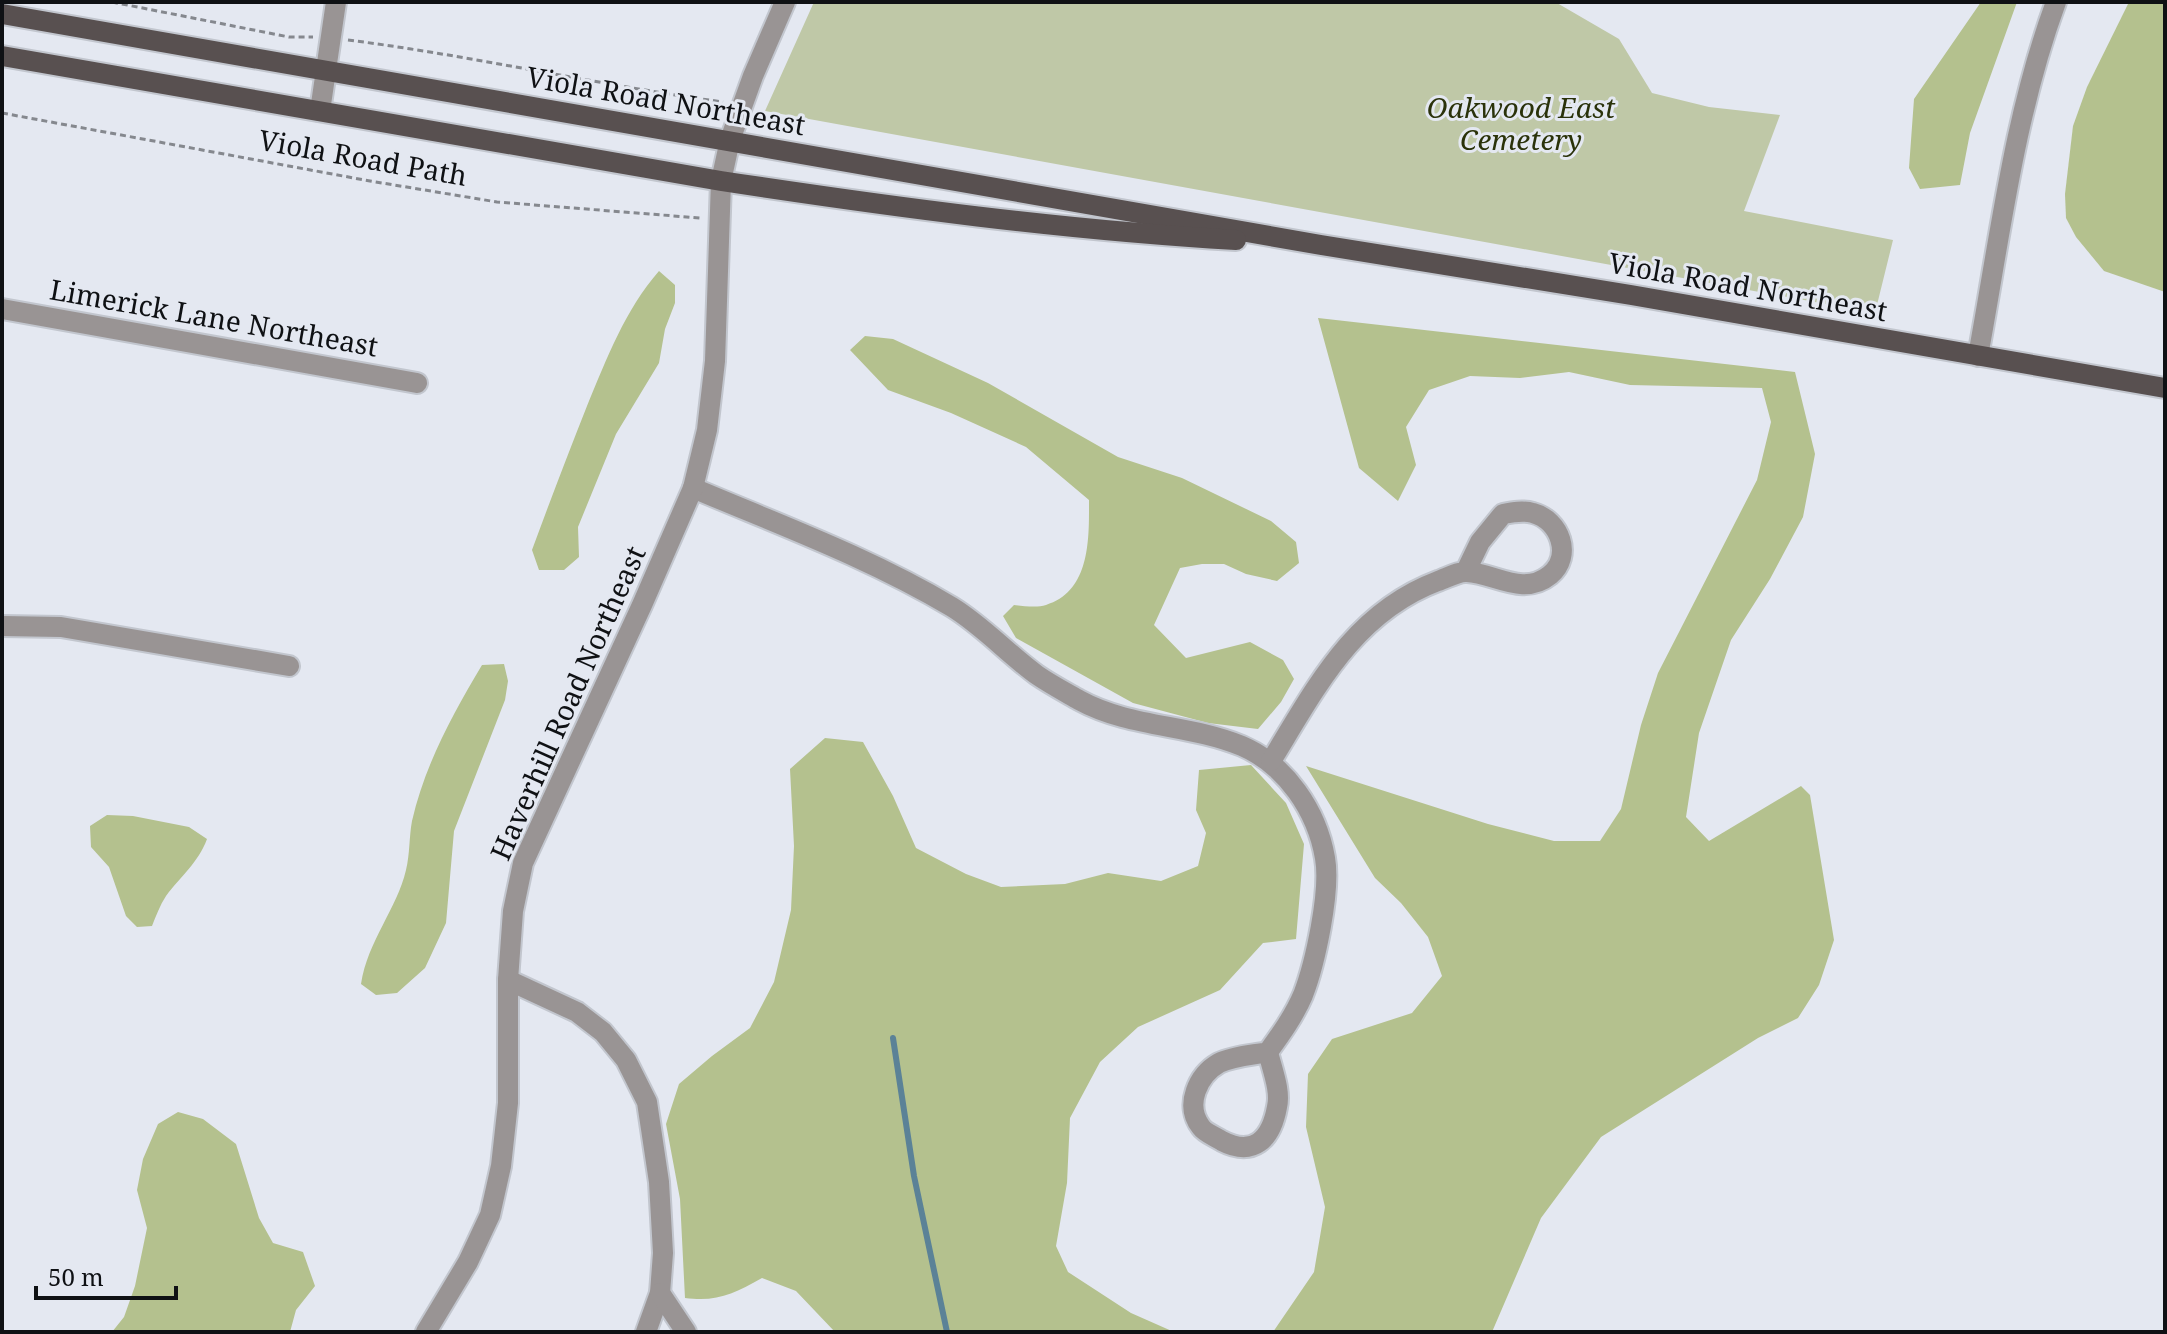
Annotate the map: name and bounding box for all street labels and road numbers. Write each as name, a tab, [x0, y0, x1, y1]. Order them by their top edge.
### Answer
street label: Viola Road Northeast	[524, 57, 809, 143]
street label: Viola Road Path	[256, 120, 470, 194]
street label: Viola Road Northeast	[1606, 243, 1891, 329]
street label: Limerick Lane Northeast	[47, 269, 381, 365]
street label: Haverhill Road Northeast	[481, 539, 654, 866]

